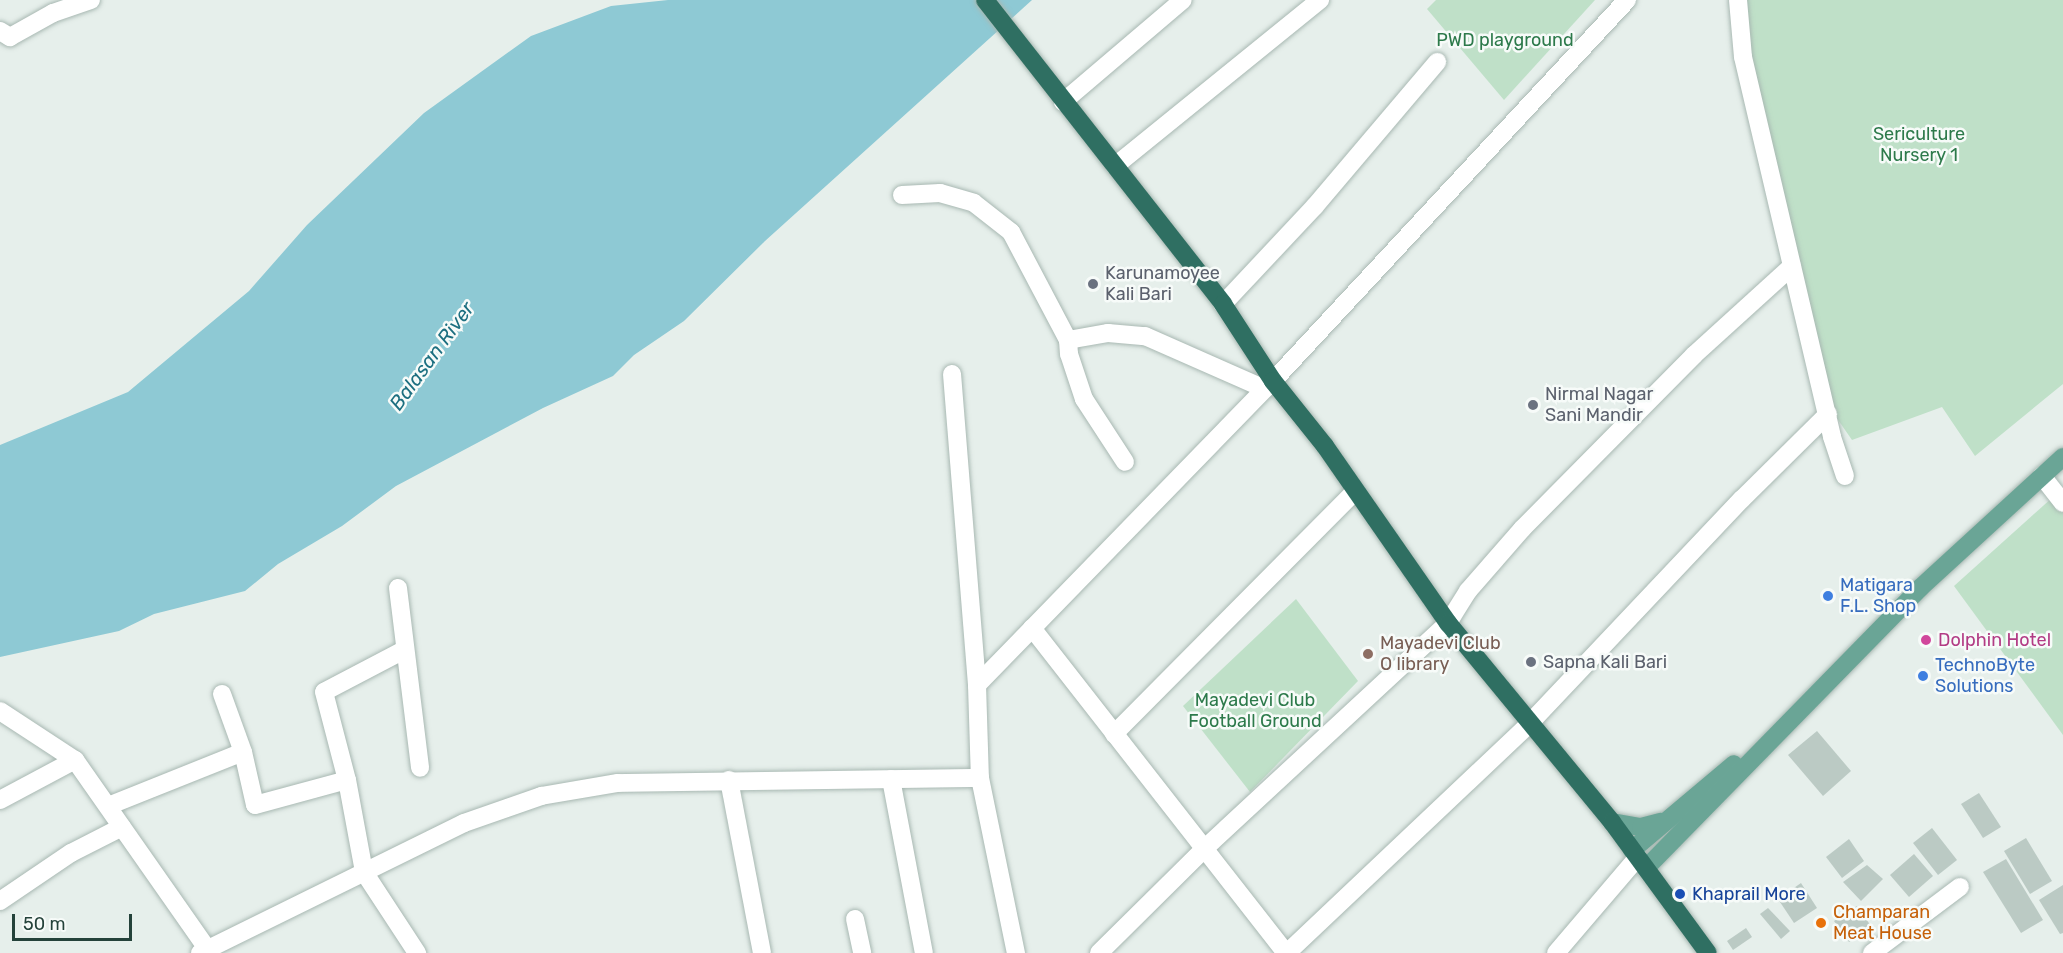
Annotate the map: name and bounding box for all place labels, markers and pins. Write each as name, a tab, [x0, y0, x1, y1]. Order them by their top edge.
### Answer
place label: Karunamoyee Kali Bari	[1105, 263, 1220, 306]
marker: Karunamoyee Kali Bari	[1086, 277, 1100, 291]
place label: Nirmal Nagar Sani Mandir	[1545, 384, 1653, 426]
marker: Nirmal Nagar Sani Mandir	[1526, 398, 1540, 412]
place label: Matigara F.L. Shop	[1840, 575, 1916, 618]
marker: Matigara F.L. Shop	[1821, 589, 1835, 603]
place label: Dolphin Hotel	[1938, 629, 2051, 651]
place label: Mayadevi Club O library	[1380, 633, 1501, 676]
marker: Dolphin Hotel	[1919, 633, 1933, 647]
marker: Mayadevi Club O library	[1361, 647, 1375, 661]
place label: Sapna Kali Bari	[1543, 651, 1667, 673]
marker: Sapna Kali Bari	[1524, 655, 1538, 669]
place label: TechnoByte Solutions	[1935, 655, 2035, 698]
marker: TechnoByte Solutions	[1916, 669, 1930, 683]
place label: Khaprail More	[1692, 883, 1806, 905]
marker: Khaprail More	[1673, 887, 1687, 901]
place label: Champaran Meat House	[1833, 902, 1932, 944]
marker: Champaran Meat House	[1814, 916, 1828, 930]

